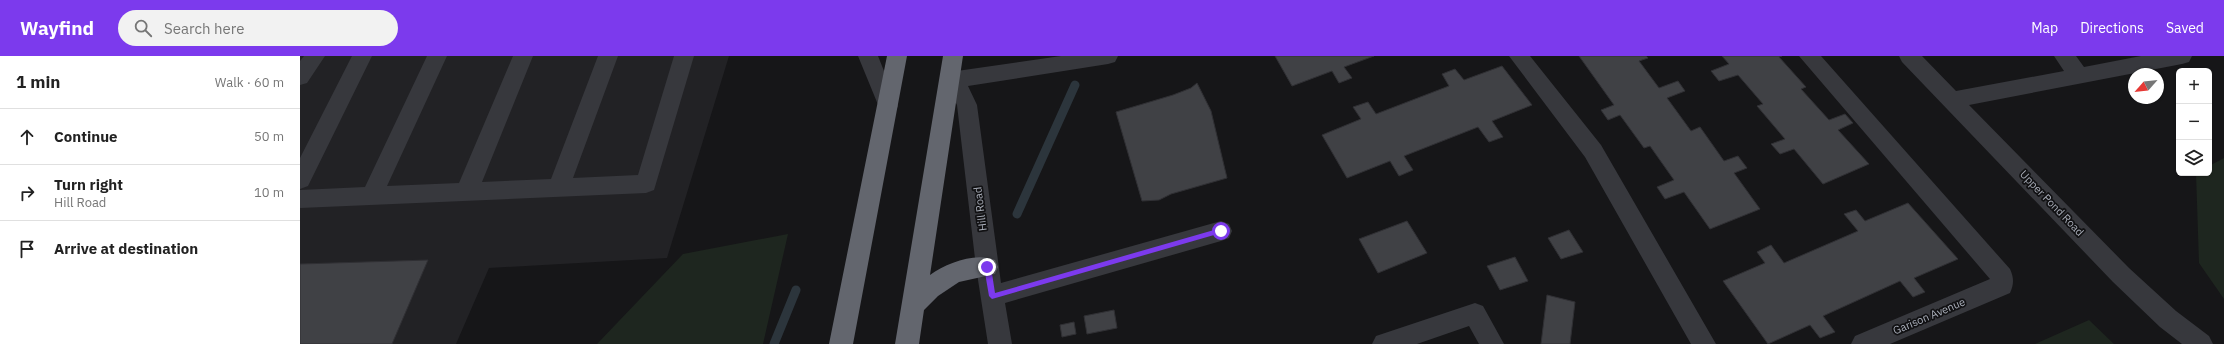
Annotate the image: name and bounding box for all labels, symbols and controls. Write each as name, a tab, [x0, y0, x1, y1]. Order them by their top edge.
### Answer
search box	[118, 10, 398, 46]
text: Wayfind	[20, 16, 94, 40]
icon: search	[132, 17, 154, 39]
text: Search here	[164, 19, 244, 38]
text: Map	[2031, 19, 2058, 37]
text: Directions	[2080, 19, 2144, 37]
text: Saved	[2166, 19, 2204, 37]
north arrow	[2128, 68, 2164, 104]
map controls	[2176, 68, 2212, 176]
button: +	[2176, 68, 2212, 104]
text: 1 min	[16, 71, 60, 93]
text: Walk · 60 m	[215, 74, 284, 91]
button: −	[2176, 104, 2212, 140]
icon: ahead	[16, 126, 38, 148]
text: Continue	[54, 127, 118, 146]
text: 50 m	[254, 128, 284, 145]
button: layers	[2176, 140, 2212, 176]
street label: Upper Pond Road	[2017, 167, 2087, 239]
text: Turn right	[54, 175, 123, 194]
icon: right	[16, 182, 38, 204]
text: 10 m	[254, 184, 284, 201]
street label: Hill Road	[970, 186, 990, 232]
text: Hill Road	[54, 194, 106, 211]
route start	[1212, 222, 1230, 240]
icon: arrive	[16, 238, 38, 260]
text: Arrive at destination	[54, 239, 198, 258]
route end	[978, 258, 996, 276]
street label: Garison Avenue	[1891, 294, 1967, 338]

